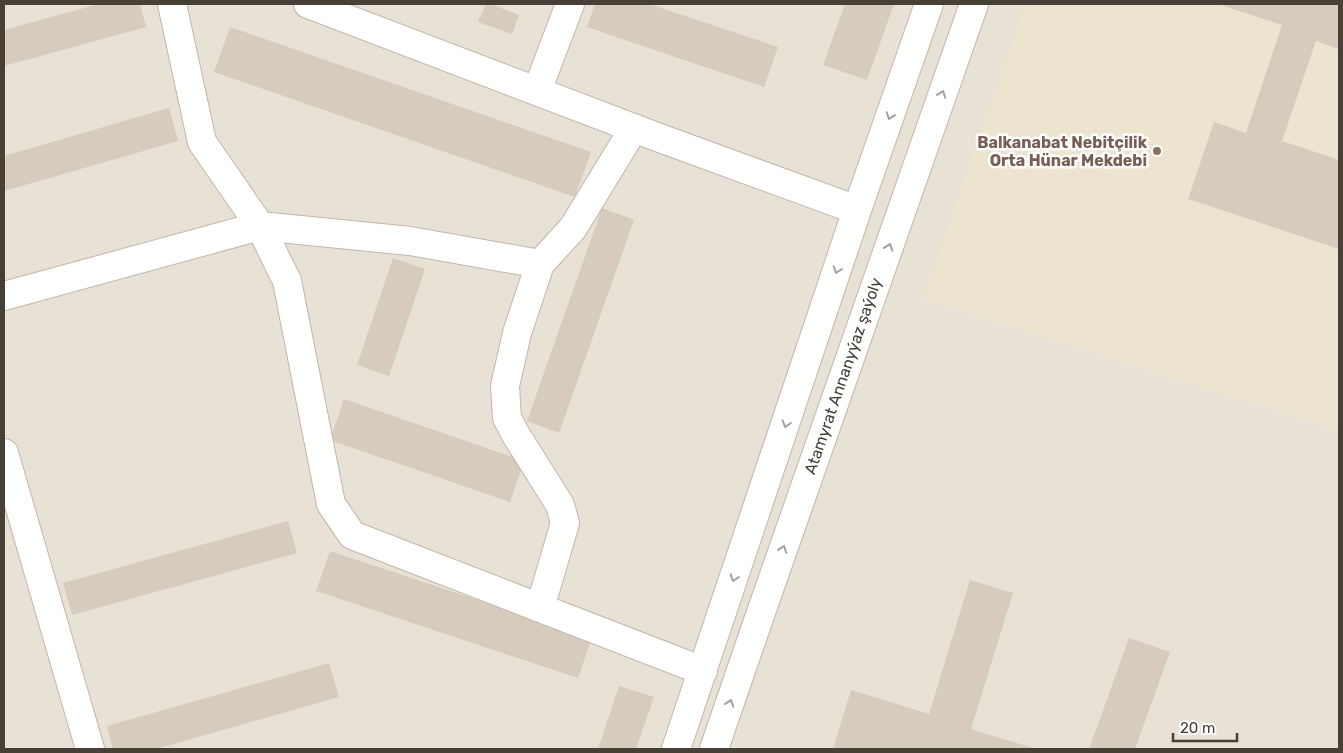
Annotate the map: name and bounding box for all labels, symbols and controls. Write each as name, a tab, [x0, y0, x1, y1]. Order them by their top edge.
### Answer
one-way arrow	[936, 90, 946, 99]
one-way arrow	[886, 111, 896, 120]
place label: Balkanabat Nebitçilik Orta Hünar Mekdebi	[977, 133, 1148, 170]
marker: Balkanabat Nebitçilik Orta Hünar Mekdebi	[1151, 145, 1163, 157]
one-way arrow	[883, 244, 893, 252]
one-way arrow	[833, 265, 843, 273]
street label: Atamyrat Annanyýaz şaýoly	[800, 275, 886, 477]
one-way arrow	[782, 419, 792, 427]
one-way arrow	[777, 546, 787, 554]
one-way arrow	[730, 573, 740, 582]
one-way arrow	[724, 699, 734, 708]
scale bar	[1173, 710, 1237, 742]
text: 20 m	[1180, 719, 1215, 737]

